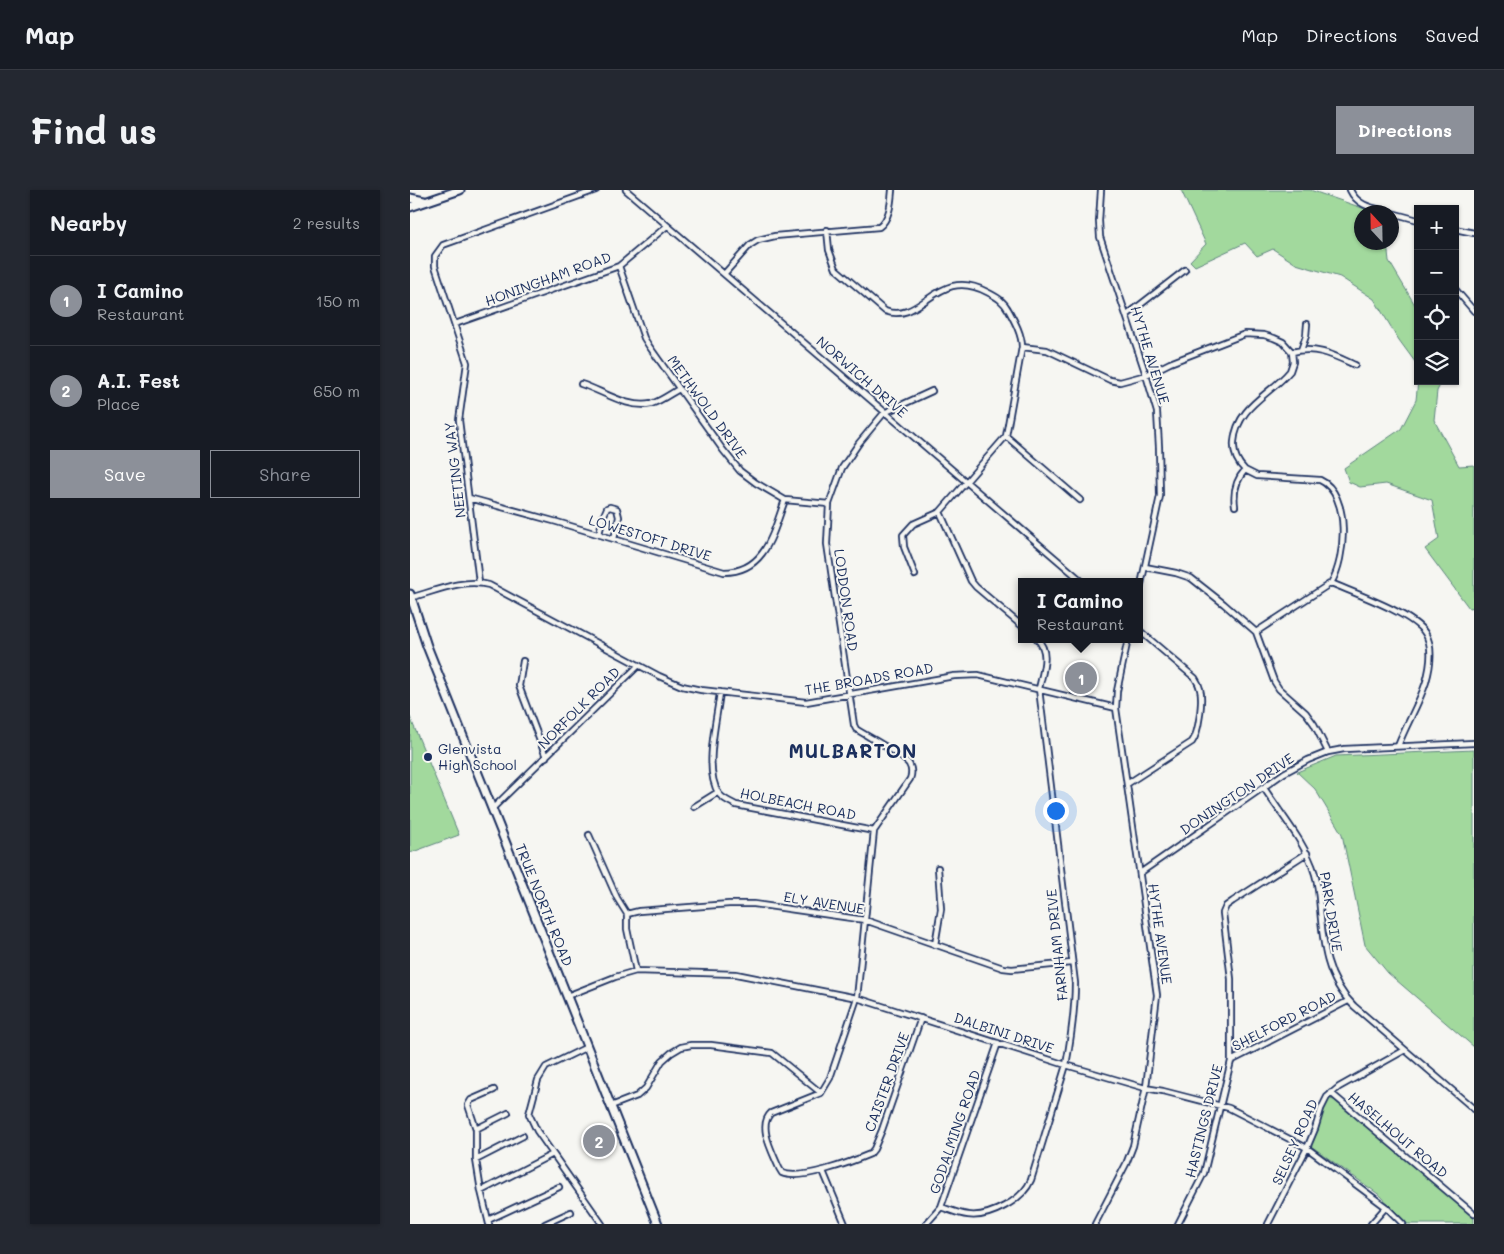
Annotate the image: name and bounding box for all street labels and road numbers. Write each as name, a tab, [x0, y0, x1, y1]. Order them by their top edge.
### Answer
street label: HONINGHAM ROAD	[482, 247, 614, 310]
street label: HYTHE AVENUE	[1127, 303, 1174, 406]
street label: NORWICH DRIVE	[813, 332, 912, 422]
street label: METHWOLD DRIVE	[663, 351, 751, 462]
street label: NEETING WAY	[439, 421, 470, 519]
street label: LOWESTOFT DRIVE	[586, 510, 714, 565]
street label: LODDON ROAD	[830, 548, 863, 652]
street label: THE BROADS ROAD	[803, 658, 935, 699]
street label: NORFOLK ROAD	[533, 662, 624, 753]
street label: DONINGTON DRIVE	[1176, 748, 1297, 839]
street label: HOLBEACH ROAD	[738, 783, 858, 824]
street label: TRUE NORTH ROAD	[511, 841, 578, 969]
street label: PARK DRIVE	[1316, 871, 1347, 953]
street label: HYTHE AVENUE	[1144, 882, 1177, 986]
street label: ELY AVENUE	[782, 887, 866, 918]
street label: FARNHAM DRIVE	[1041, 888, 1072, 1002]
street label: SHELFORD ROAD	[1228, 986, 1339, 1055]
street label: DALBINI DRIVE	[952, 1007, 1057, 1058]
street label: CAISTER DRIVE	[860, 1029, 913, 1134]
street label: HASTINGS DRIVE	[1180, 1062, 1227, 1180]
street label: GODALMING ROAD	[924, 1067, 985, 1196]
street label: HASELHOUT ROAD	[1344, 1087, 1452, 1182]
street label: SELSEY ROAD	[1267, 1096, 1322, 1188]

